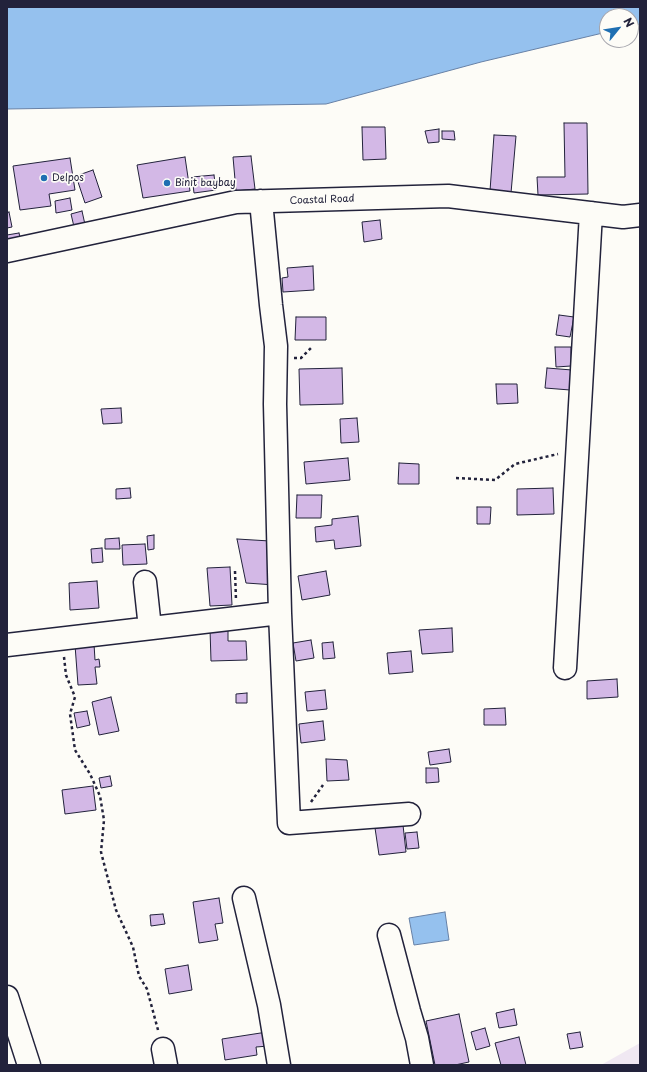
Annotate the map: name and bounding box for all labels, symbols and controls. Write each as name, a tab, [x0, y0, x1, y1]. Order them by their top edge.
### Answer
north arrow	[599, 8, 639, 48]
text: N	[619, 14, 639, 30]
place label: Delpos	[52, 172, 84, 184]
marker: Delpos	[39, 173, 49, 183]
place label: Binit baybay	[175, 177, 236, 189]
marker: Binit baybay	[162, 178, 172, 188]
street label: Coastal Road	[289, 193, 355, 207]

